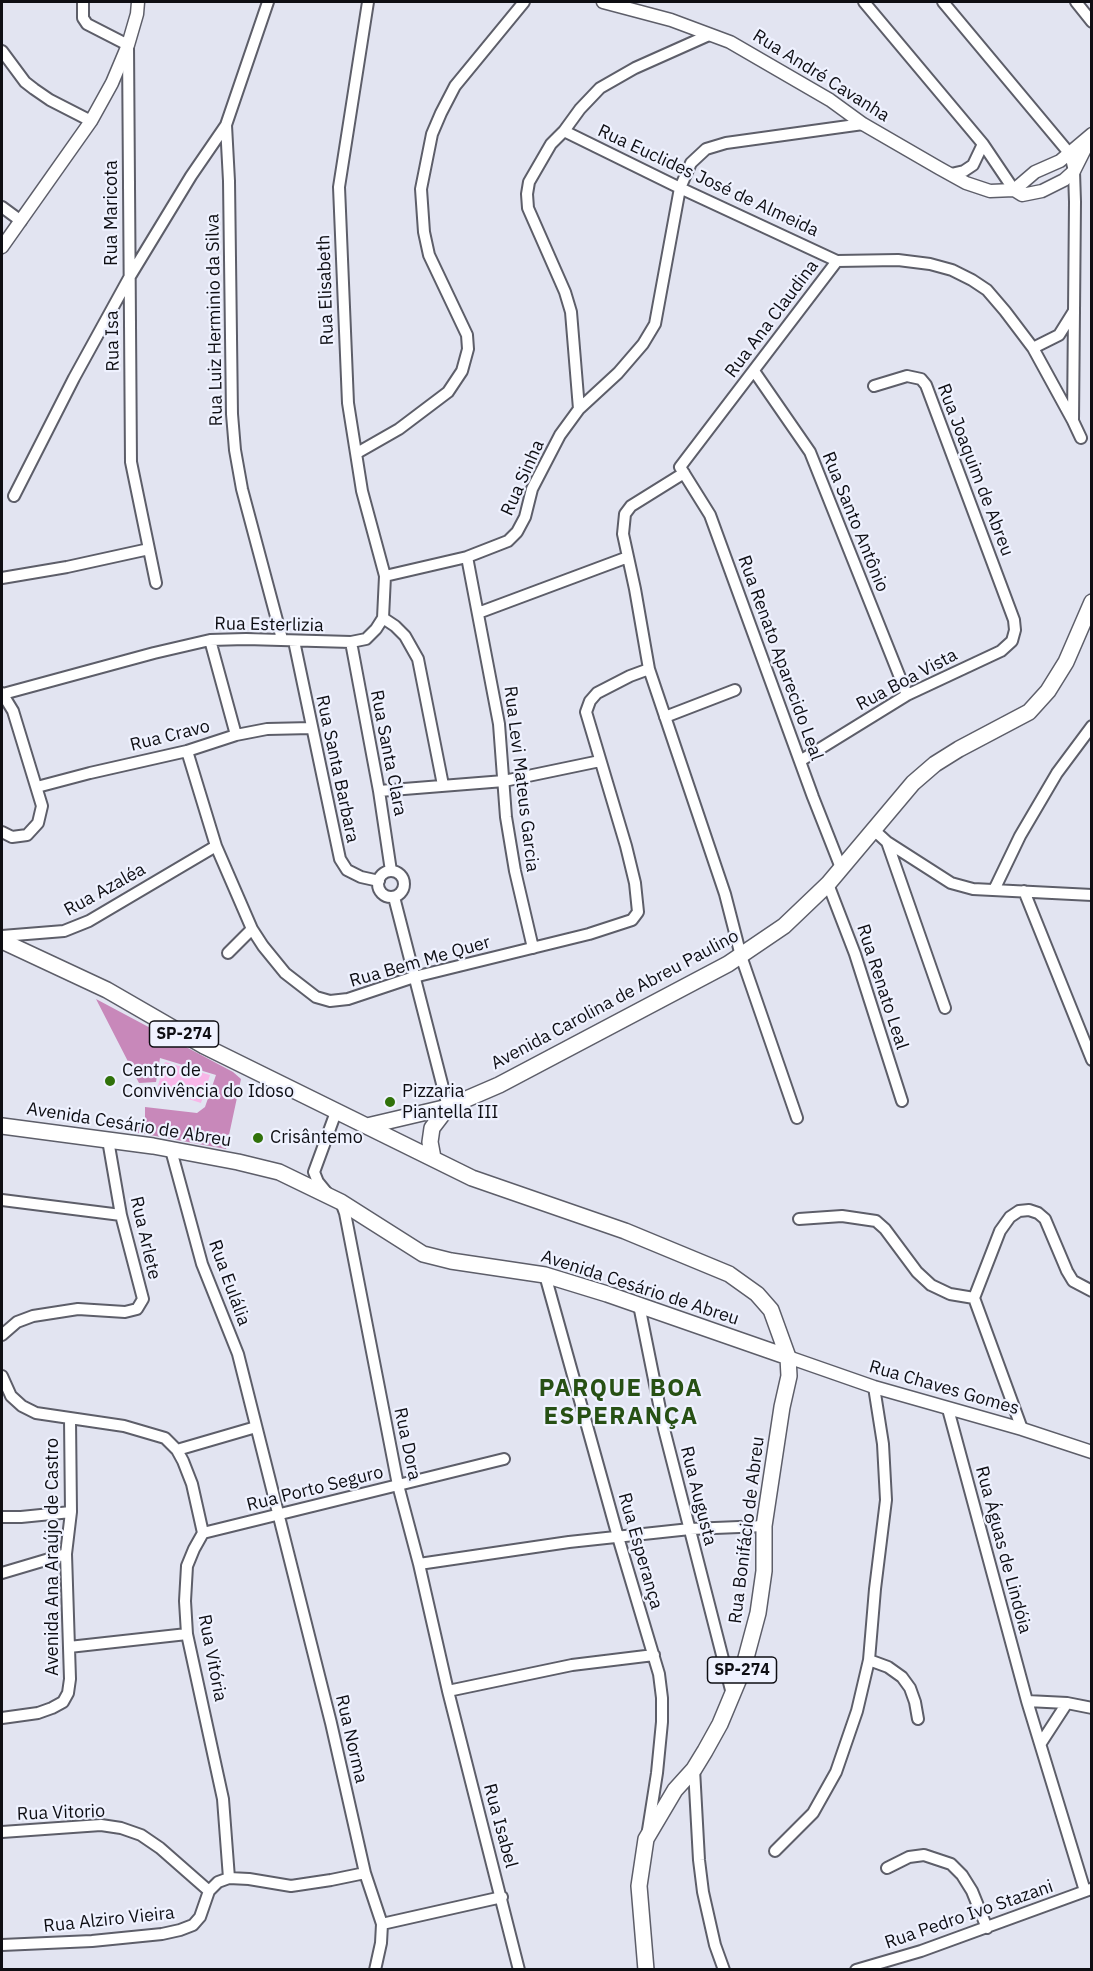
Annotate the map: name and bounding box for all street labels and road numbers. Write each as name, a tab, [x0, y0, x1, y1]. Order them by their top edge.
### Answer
street label: Rua André Cavanha	[749, 25, 893, 127]
street label: Rua Euclides José de Almeida	[594, 120, 822, 242]
street label: Rua Maricota	[101, 160, 123, 266]
street label: Rua Luiz Herminio da Silva	[202, 214, 228, 426]
street label: Rua Elisabeth	[313, 234, 339, 346]
street label: Rua Ana Claudina	[721, 256, 823, 382]
street label: Rua Isa	[102, 310, 124, 372]
street label: Rua Joaquim de Abreu	[932, 381, 1018, 559]
street label: Rua Sinha	[497, 437, 549, 519]
street label: Rua Santo Antônio	[817, 449, 893, 595]
street label: Rua Renato Aparecido Leal	[733, 552, 827, 764]
street label: Rua Esterlizia	[214, 613, 324, 637]
street label: Rua Boa Vista	[853, 644, 961, 716]
street label: Rua Levi Mateus Garcia	[499, 685, 543, 873]
street label: Rua Santa Clara	[365, 688, 411, 818]
street label: Rua Santa Barbara	[311, 693, 363, 845]
street label: Rua Cravo	[128, 716, 212, 756]
street label: Rua Azaléa	[61, 859, 149, 921]
street label: Rua Renato Leal	[852, 922, 912, 1052]
street label: Avenida Carolina de Abreu Paulino	[487, 925, 743, 1075]
street label: Rua Bem Me Quer	[347, 932, 493, 992]
road number: SP-274	[150, 1021, 219, 1047]
street label: Avenida Cesário de Abreu	[25, 1098, 233, 1152]
street label: Rua Arlete	[125, 1194, 165, 1282]
street label: Rua Eulália	[203, 1237, 255, 1329]
street label: Avenida Cesário de Abreu	[538, 1246, 742, 1330]
street label: Rua Chaves Gomes	[867, 1356, 1021, 1420]
street label: Rua Dora	[389, 1406, 425, 1482]
street label: Rua Bonifácio de Abreu	[725, 1435, 769, 1625]
street label: Avenida Ana Araújo de Castro	[42, 1438, 64, 1676]
street label: Rua Augusta	[675, 1444, 721, 1548]
street label: Rua Porto Seguro	[244, 1462, 386, 1516]
street label: Rua Águas de Lindóia	[970, 1464, 1036, 1636]
street label: Rua Esperança	[613, 1490, 667, 1612]
street label: Rua Vitória	[193, 1613, 231, 1703]
road number: SP-274	[708, 1657, 777, 1683]
street label: Rua Norma	[330, 1693, 372, 1785]
street label: Rua Isabel	[478, 1781, 522, 1871]
street label: Rua Vitorio	[16, 1801, 106, 1825]
street label: Rua Pedro Ivo Stazani	[882, 1876, 1056, 1954]
street label: Rua Alziro Vieira	[42, 1902, 176, 1938]

